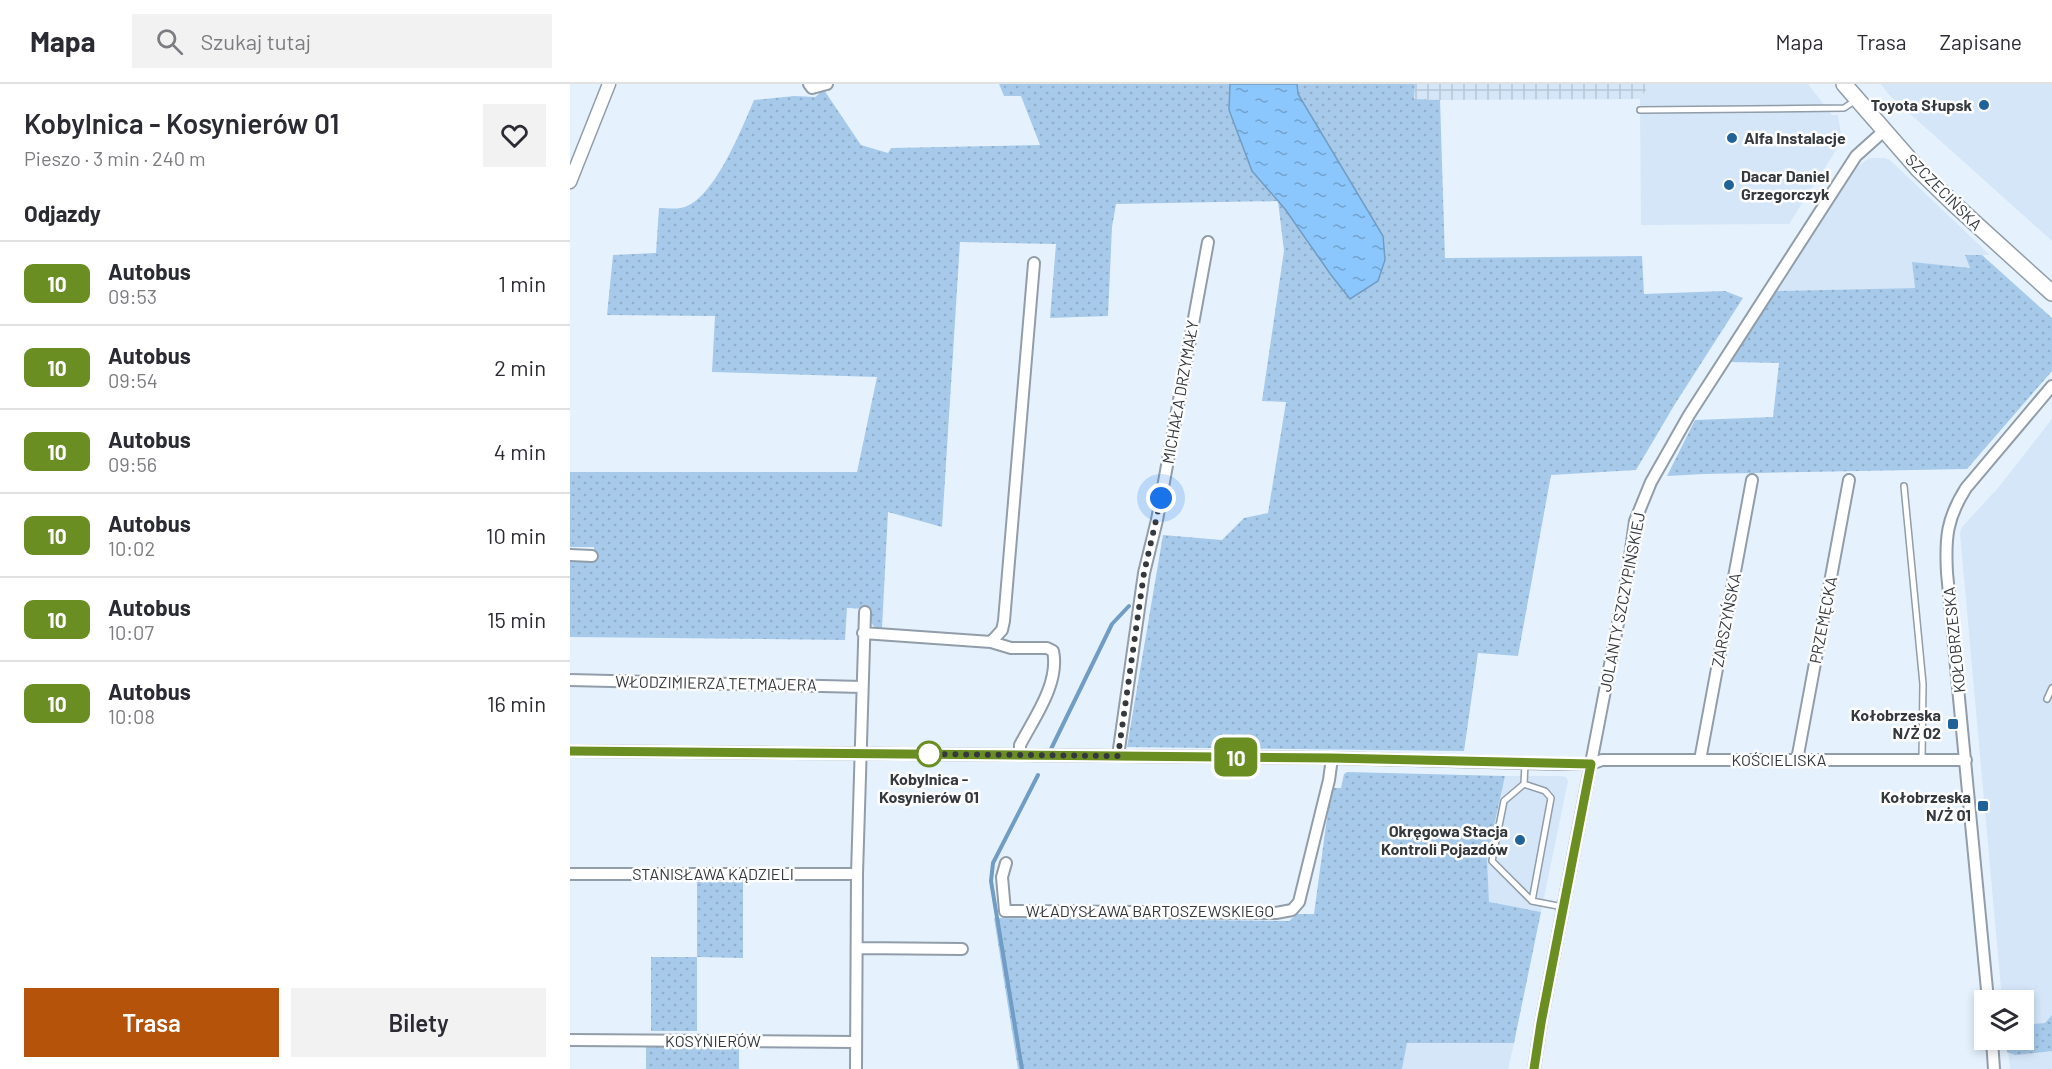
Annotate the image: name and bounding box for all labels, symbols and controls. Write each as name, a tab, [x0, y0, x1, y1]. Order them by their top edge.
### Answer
search box	[132, 14, 552, 68]
text: Mapa	[30, 24, 96, 58]
icon: search	[153, 25, 186, 58]
text: Szukaj tutaj	[201, 28, 311, 54]
text: Mapa	[1776, 29, 1824, 54]
text: Trasa	[1857, 29, 1907, 54]
text: Zapisane	[1940, 29, 2022, 54]
place label: Toyota Słupsk	[1871, 95, 1972, 114]
marker: Toyota Słupsk	[1977, 98, 1991, 112]
button: heart	[483, 104, 546, 167]
text: Kobylnica - Kosynierów 01	[24, 106, 339, 140]
place label: Alfa Instalacje	[1744, 128, 1846, 147]
marker: Alfa Instalacje	[1725, 131, 1739, 145]
text: Pieszo · 3 min · 240 m	[24, 146, 206, 170]
street label: SZCZECIŃSKA	[1902, 149, 1987, 234]
place label: Dacar Daniel Grzegorczyk	[1741, 166, 1830, 203]
marker: Dacar Daniel Grzegorczyk	[1722, 178, 1736, 192]
text: Odjazdy	[24, 200, 101, 226]
text: Autobus	[108, 258, 191, 284]
text: 1 min	[498, 270, 546, 296]
text: 10	[47, 271, 67, 296]
text: 09:53	[108, 284, 157, 308]
street label: MICHAŁA DRZYMAŁY	[1157, 318, 1202, 465]
text: Autobus	[108, 342, 191, 368]
text: 2 min	[494, 354, 546, 380]
text: 10	[47, 355, 67, 380]
text: 09:54	[108, 368, 158, 392]
text: Autobus	[108, 426, 191, 452]
text: 4 min	[494, 438, 546, 464]
text: 10	[47, 439, 67, 464]
text: 09:56	[108, 452, 157, 476]
your location	[1146, 483, 1176, 513]
text: Autobus	[108, 510, 191, 536]
street label: JOLANTY SZCZYPIŃSKIEJ	[1595, 510, 1648, 693]
text: 10 min	[486, 522, 546, 548]
text: 10	[47, 523, 67, 548]
text: 10:02	[108, 536, 155, 560]
street label: ZARSZYŃSKA	[1707, 571, 1744, 669]
street label: PRZEMĘCKA	[1805, 574, 1840, 665]
street label: KOŁOBRZESKA	[1938, 586, 1969, 694]
text: Autobus	[108, 594, 191, 620]
text: 15 min	[487, 606, 546, 632]
text: 10	[47, 607, 67, 632]
text: 10:07	[108, 620, 154, 644]
street label: WŁODZIMIERZA TETMAJERA	[615, 671, 817, 694]
text: Autobus	[108, 678, 191, 704]
text: 16 min	[487, 690, 546, 716]
text: 10	[47, 691, 67, 716]
text: 10:08	[108, 704, 155, 728]
place label: Kołobrzeska N/Ż 02	[1851, 705, 1941, 742]
marker: Kołobrzeska N/Ż 02	[1946, 717, 1960, 731]
line badge: 10	[1209, 738, 1263, 776]
marker: Kobylnica - Kosynierów 01	[916, 741, 942, 767]
text: 10	[1226, 745, 1246, 770]
street label: KOŚCIELISKA	[1732, 750, 1827, 769]
place label: Kobylnica - Kosynierów 01	[879, 769, 979, 806]
place label: Kołobrzeska N/Ż 01	[1881, 787, 1971, 824]
marker: Kołobrzeska N/Ż 01	[1976, 799, 1990, 813]
place label: Okręgowa Stacja Kontroli Pojazdów	[1381, 821, 1508, 858]
marker: Okręgowa Stacja Kontroli Pojazdów	[1513, 833, 1527, 847]
street label: STANISŁAWA KĄDZIELI	[632, 864, 794, 883]
street label: WŁADYSŁAWA BARTOSZEWSKIEGO	[1026, 901, 1274, 920]
button: Trasa	[24, 988, 279, 1057]
button: Bilety	[291, 988, 546, 1057]
map controls	[1974, 990, 2034, 1050]
button: layers	[1974, 990, 2034, 1050]
street label: KOSYNIERÓW	[665, 1031, 761, 1050]

